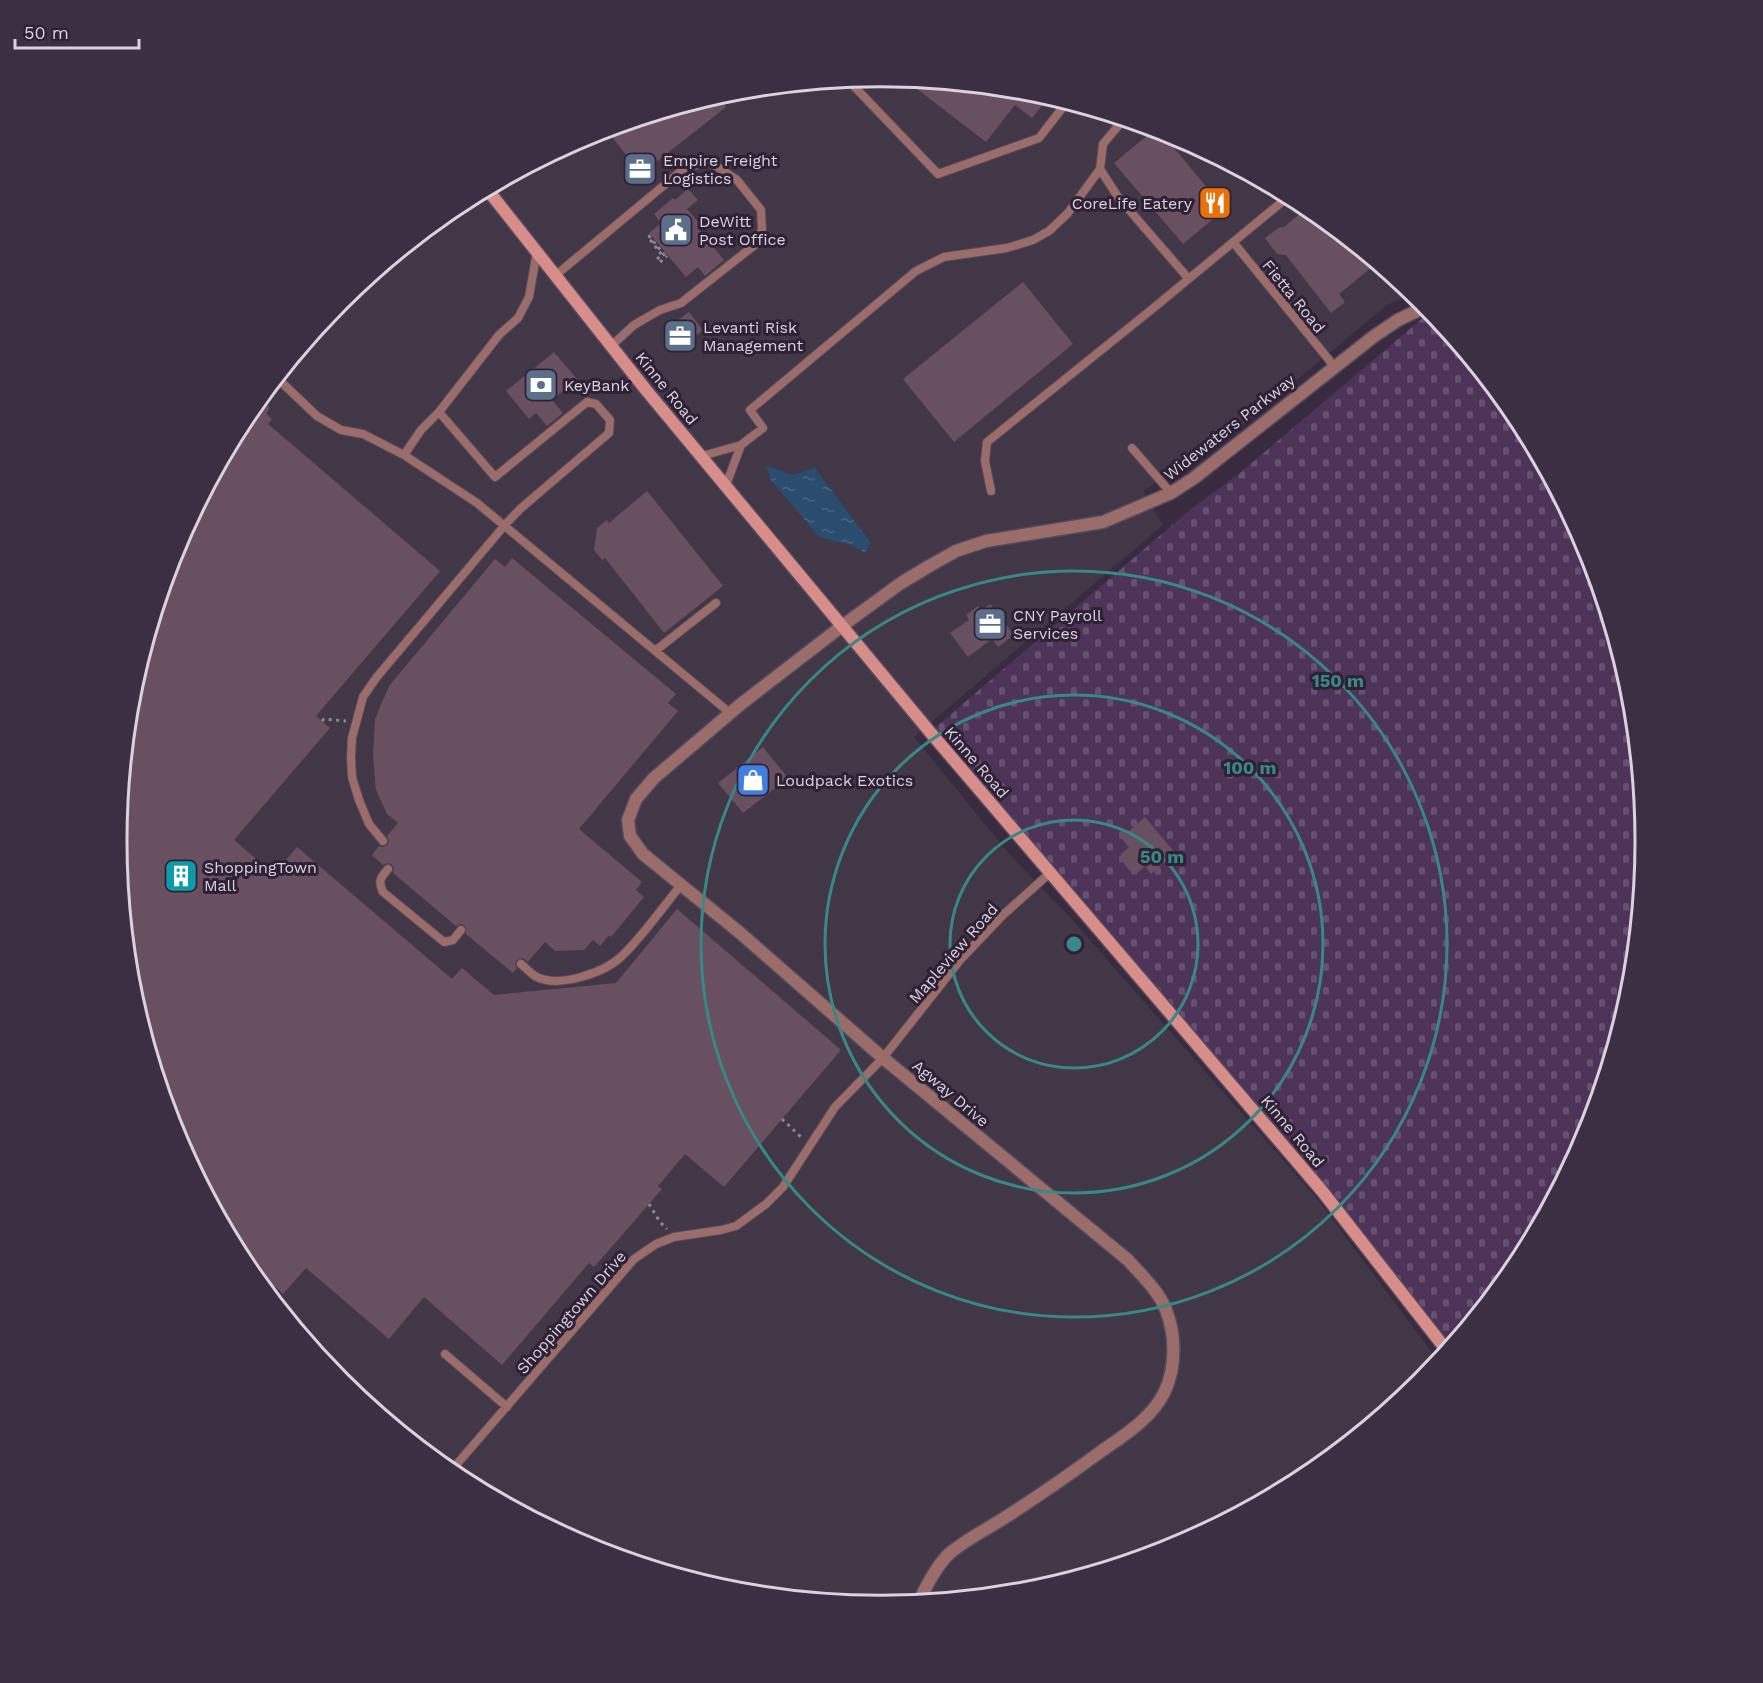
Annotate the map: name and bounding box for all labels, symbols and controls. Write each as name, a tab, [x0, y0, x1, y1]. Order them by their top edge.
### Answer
scale bar	[15, 12, 140, 50]
text: 50 m	[24, 22, 69, 43]
office icon: Empire Freight Logistics	[622, 151, 658, 187]
place label: Empire Freight Logistics	[663, 151, 778, 188]
restaurant icon: CoreLife Eatery	[1197, 185, 1233, 221]
place label: CoreLife Eatery	[1072, 194, 1193, 213]
public building icon: DeWitt Post Office	[658, 212, 694, 248]
place label: DeWitt Post Office	[699, 212, 786, 249]
street label: Fietta Road	[1258, 256, 1329, 337]
office icon: Levanti Risk Management	[662, 318, 698, 354]
place label: Levanti Risk Management	[703, 318, 804, 355]
street label: Kinne Road	[631, 348, 702, 429]
bank icon: KeyBank	[523, 367, 559, 403]
street label: Widewaters Parkway	[1160, 370, 1299, 484]
place label: KeyBank	[564, 376, 629, 395]
office icon: CNY Payroll Services	[972, 606, 1008, 642]
place label: CNY Payroll Services	[1013, 606, 1102, 643]
text: 150 m	[1312, 670, 1364, 691]
street label: Kinne Road	[940, 723, 1013, 802]
text: 100 m	[1223, 757, 1277, 778]
shop icon: Loudpack Exotics	[735, 762, 771, 798]
place label: Loudpack Exotics	[776, 771, 913, 790]
text: 50 m	[1140, 846, 1184, 867]
building icon: ShoppingTown Mall	[163, 858, 199, 894]
place label: ShoppingTown Mall	[204, 858, 317, 895]
street label: Mapleview Road	[905, 900, 1002, 1007]
centre of rings	[1064, 934, 1084, 954]
street label: Agway Drive	[909, 1056, 993, 1131]
street label: Kinne Road	[1257, 1091, 1328, 1171]
street label: Shoppingtown Drive	[513, 1247, 630, 1378]

